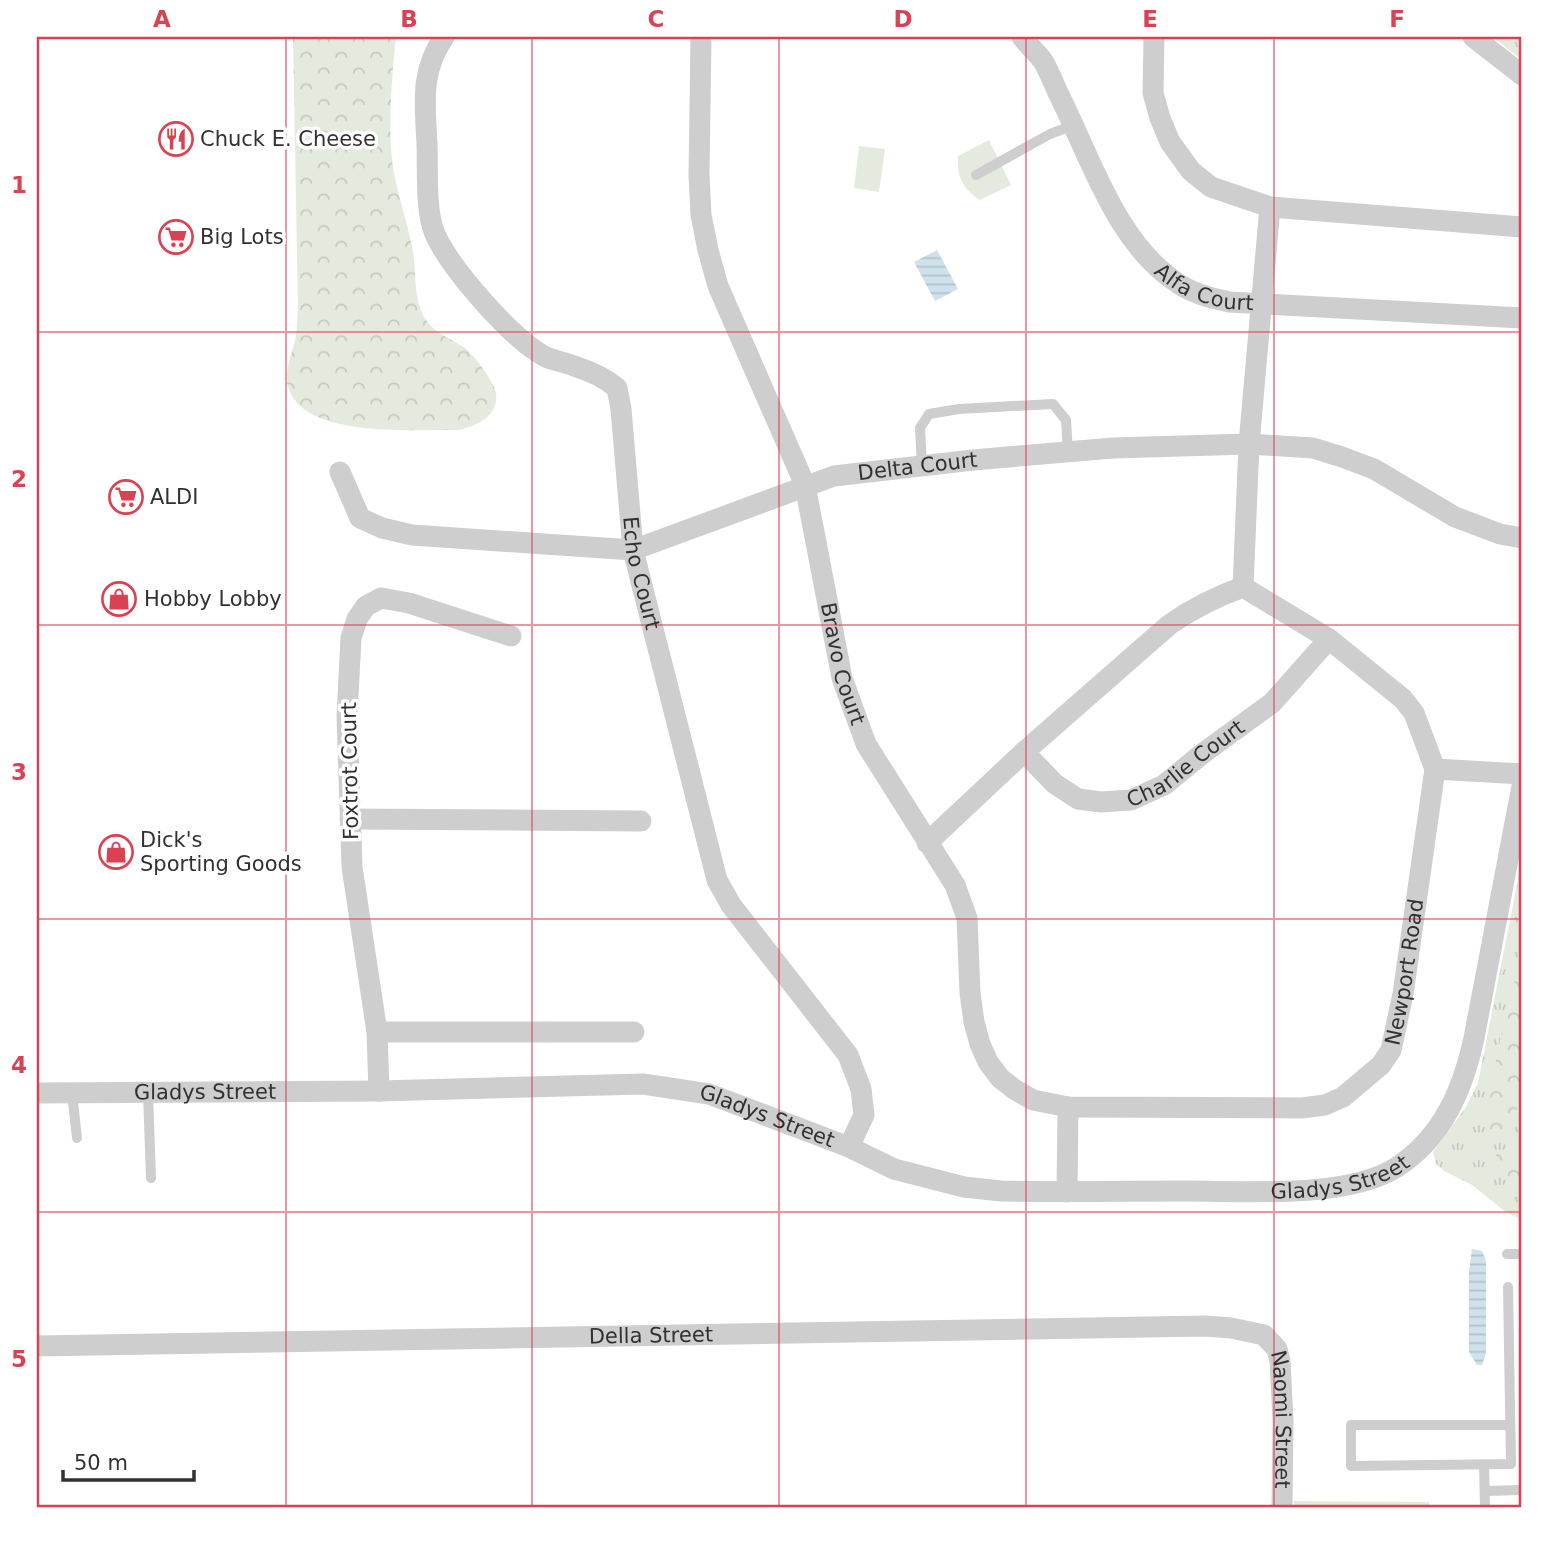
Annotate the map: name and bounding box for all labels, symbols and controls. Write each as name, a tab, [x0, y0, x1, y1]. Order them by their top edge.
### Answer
text: A	[153, 6, 171, 32]
text: B	[400, 6, 418, 32]
text: C	[648, 6, 664, 32]
text: D	[893, 6, 913, 32]
text: E	[1142, 6, 1158, 32]
text: F	[1389, 6, 1405, 32]
restaurant icon: Chuck E. Cheese	[157, 120, 195, 158]
place label: Chuck E. Cheese	[200, 127, 376, 151]
text: 1	[11, 172, 27, 198]
supermarket icon: Big Lots	[157, 218, 195, 256]
place label: Big Lots	[200, 225, 284, 249]
street label: Alfa Court	[1150, 258, 1254, 315]
street label: Delta Court	[856, 448, 978, 485]
text: 2	[11, 466, 27, 492]
supermarket icon: ALDI	[107, 478, 145, 516]
place label: ALDI	[150, 485, 198, 509]
street label: Echo Court	[618, 515, 665, 632]
shop icon: Hobby Lobby	[100, 580, 138, 618]
place label: Hobby Lobby	[144, 587, 282, 611]
street label: Bravo Court	[816, 600, 870, 728]
street label: Foxtrot Court	[337, 702, 363, 840]
street label: Charlie Court	[1123, 715, 1249, 812]
text: 3	[11, 759, 27, 785]
place label: Dick's Sporting Goods	[140, 828, 302, 876]
shop icon: Dick's Sporting Goods	[97, 833, 135, 871]
street label: Newport Road	[1380, 897, 1428, 1048]
text: 4	[11, 1052, 27, 1078]
street label: Gladys Street	[134, 1080, 276, 1104]
street label: Gladys Street	[698, 1081, 838, 1152]
street label: Gladys Street	[1270, 1150, 1414, 1204]
street label: Della Street	[589, 1322, 713, 1349]
text: 5	[11, 1346, 27, 1372]
street label: Naomi Street	[1266, 1348, 1295, 1489]
scale bar	[63, 1439, 194, 1483]
text: 50 m	[74, 1451, 128, 1475]

